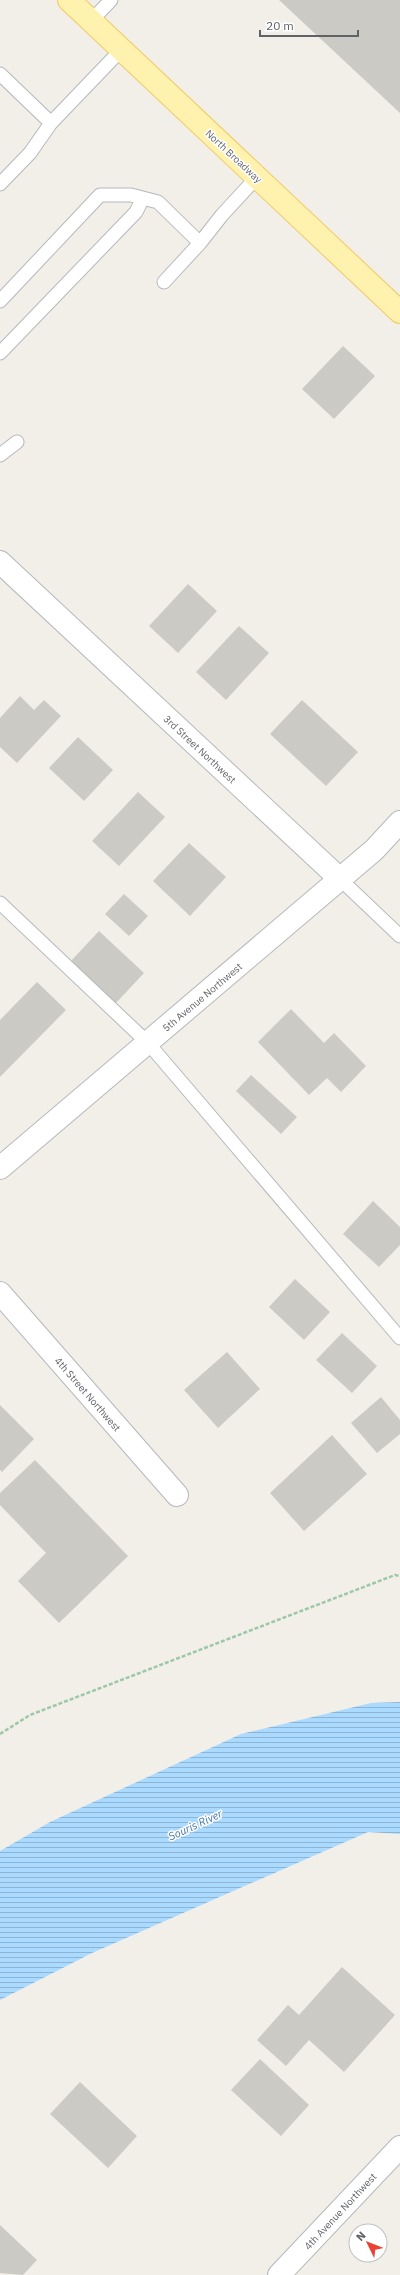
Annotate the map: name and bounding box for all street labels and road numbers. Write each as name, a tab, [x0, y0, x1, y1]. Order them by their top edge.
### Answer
street label: North Broadway	[203, 127, 265, 186]
street label: 3rd Street Northwest	[161, 712, 239, 787]
street label: 5th Avenue Northwest	[160, 960, 245, 1035]
street label: 4th Street Northwest	[52, 1354, 124, 1435]
street label: 4th Avenue Northwest	[301, 2170, 379, 2252]

